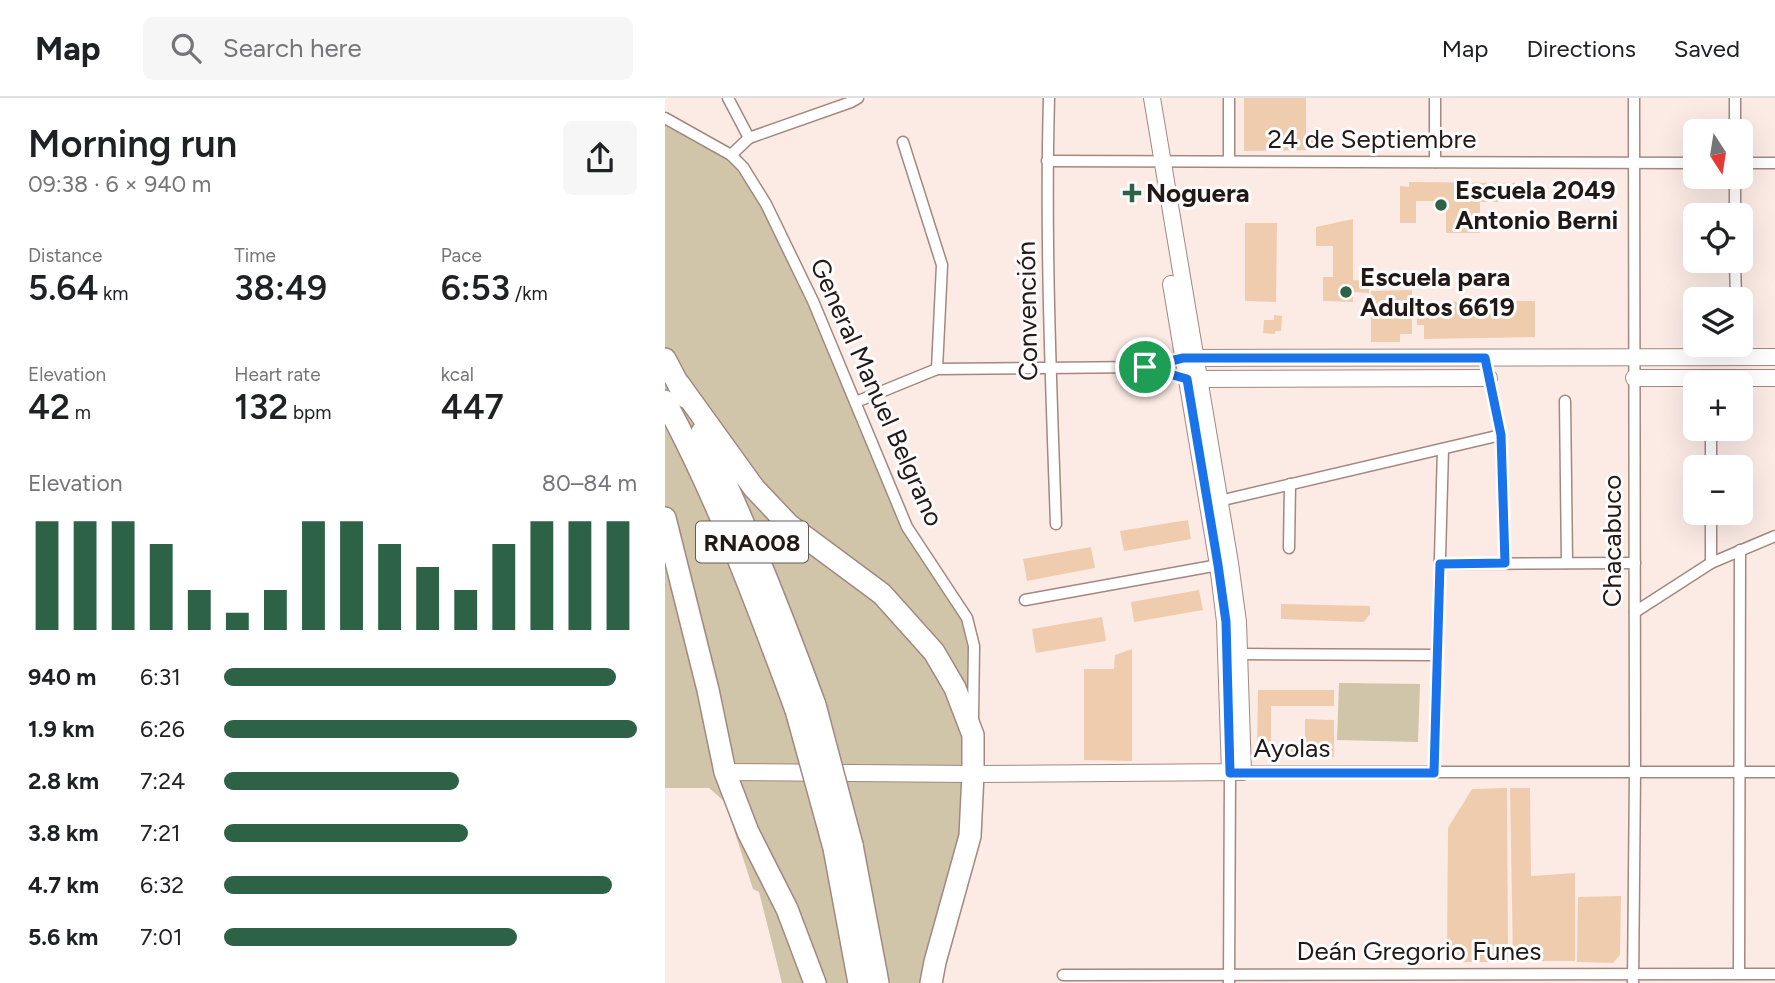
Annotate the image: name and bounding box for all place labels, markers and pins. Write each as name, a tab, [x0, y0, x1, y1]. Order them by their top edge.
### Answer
place label: Escuela 2049 Antonio Berni	[1455, 174, 1618, 236]
place label: Noguera	[1146, 177, 1250, 209]
marker: Noguera	[1124, 185, 1140, 201]
marker: Escuela 2049 Antonio Berni	[1433, 197, 1449, 213]
place label: Escuela para Adultos 6619	[1360, 261, 1515, 323]
marker: Escuela para Adultos 6619	[1338, 284, 1354, 300]
pin	[1115, 337, 1175, 397]

